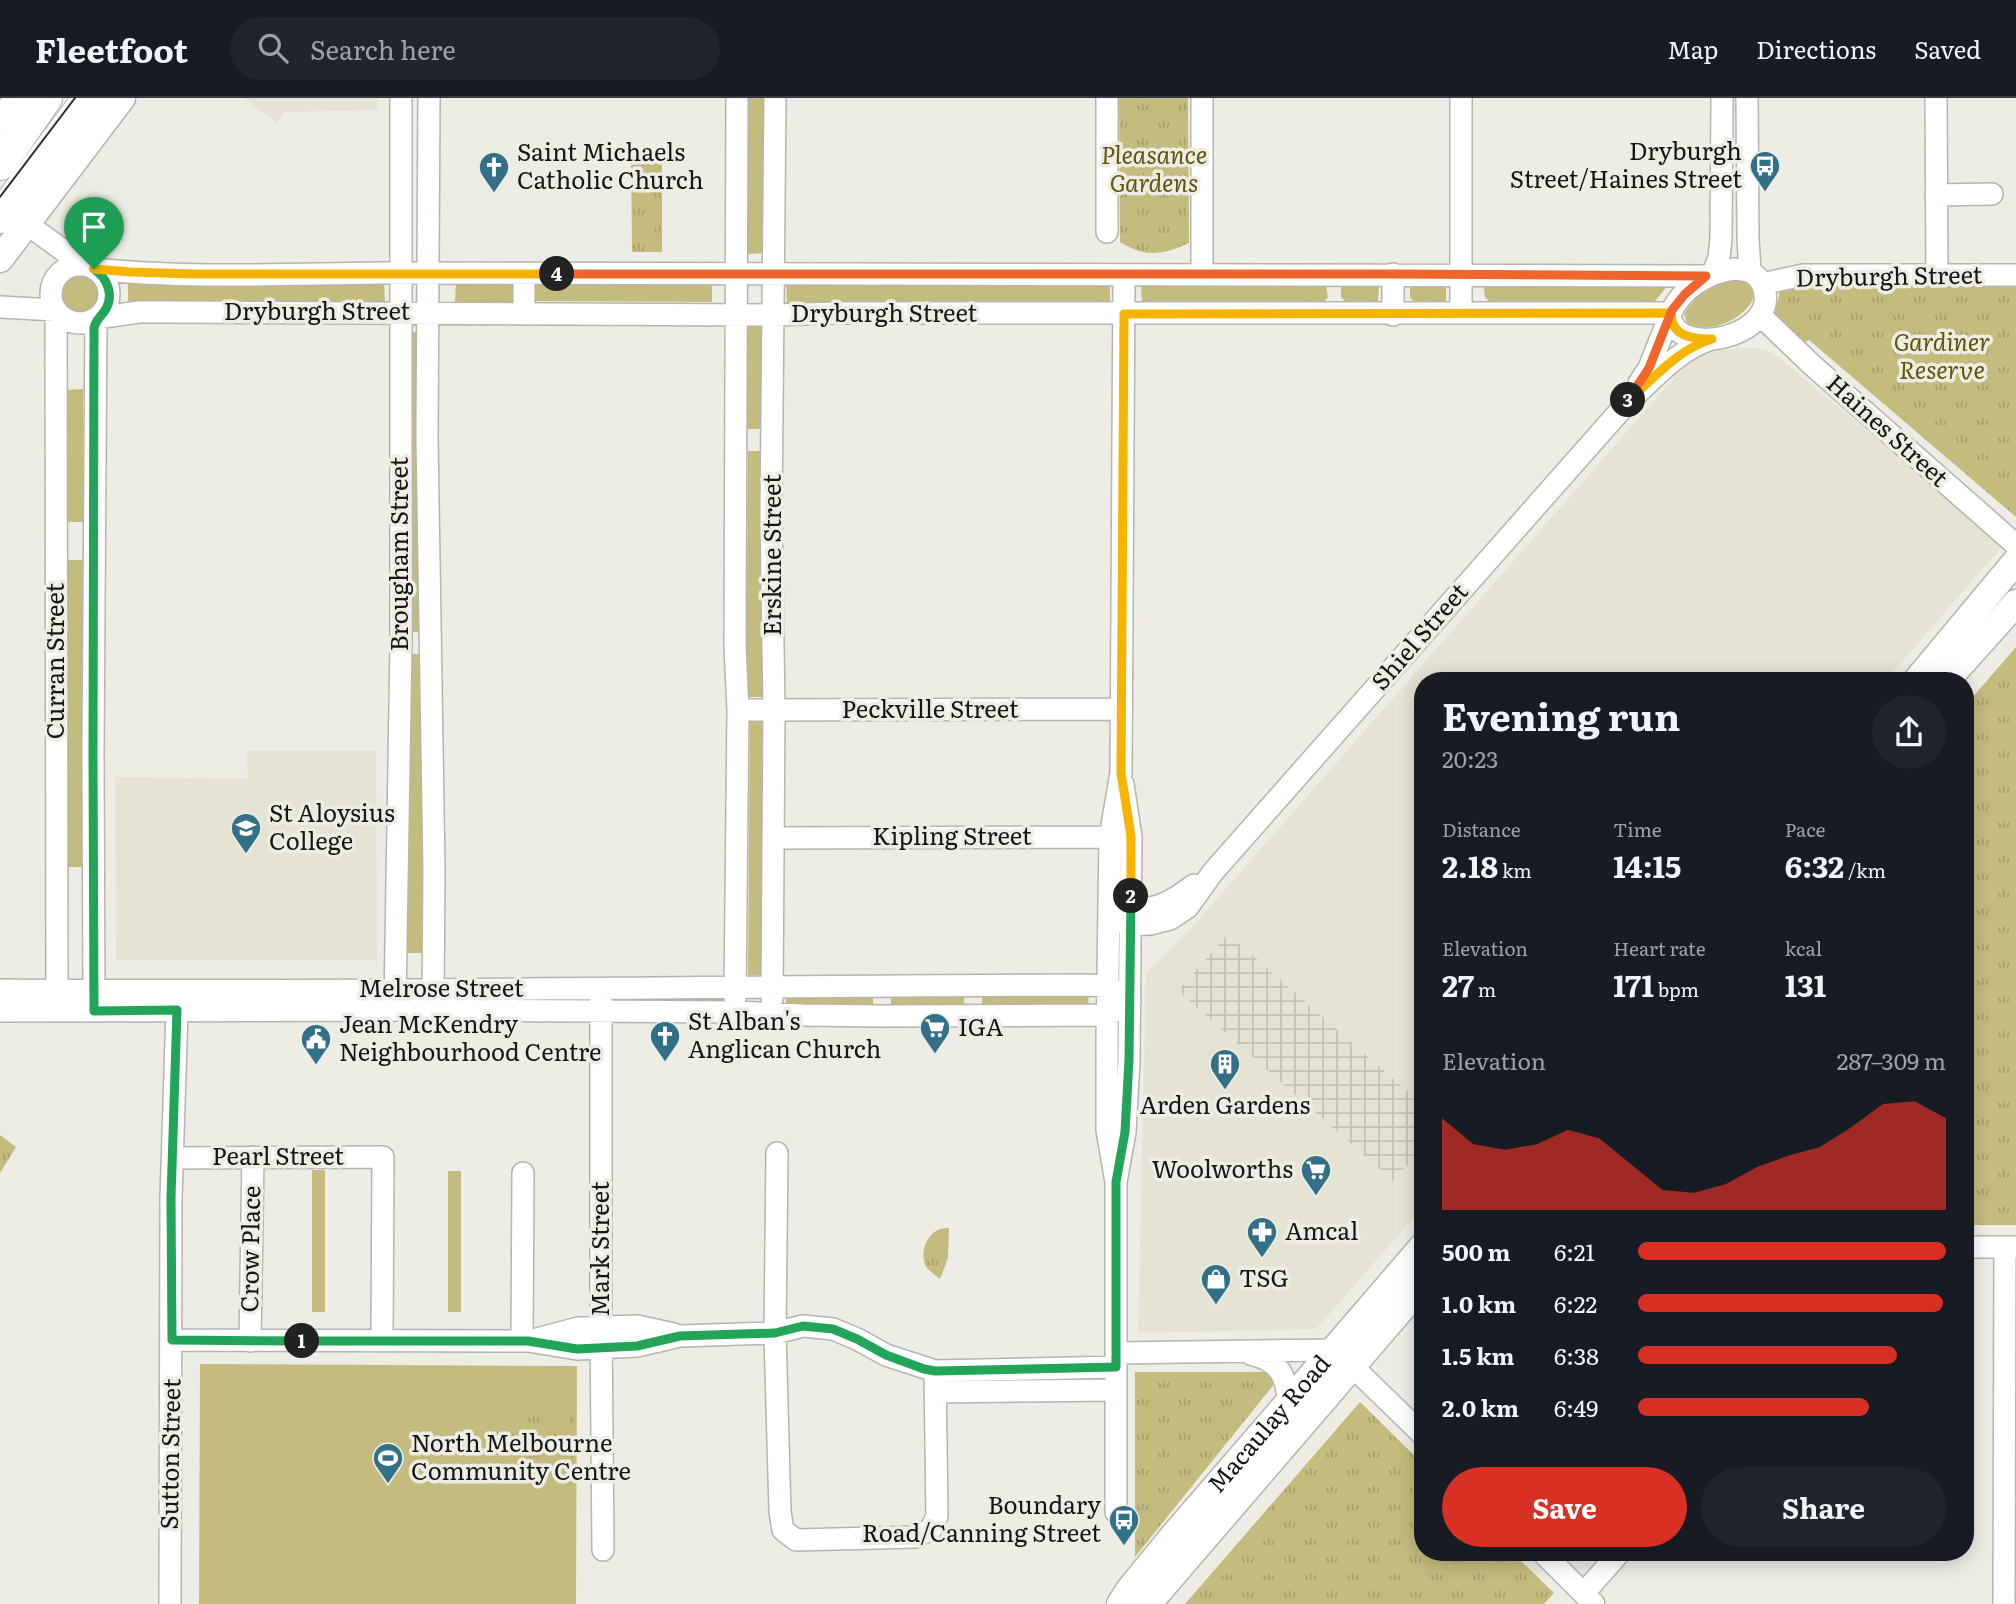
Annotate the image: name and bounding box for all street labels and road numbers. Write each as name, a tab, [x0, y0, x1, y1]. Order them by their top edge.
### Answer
street label: Dryburgh Street	[1795, 255, 1983, 294]
street label: Dryburgh Street	[224, 292, 411, 327]
street label: Dryburgh Street	[791, 294, 978, 329]
street label: Haines Street	[1820, 365, 1958, 494]
street label: Brougham Street	[380, 456, 415, 651]
street label: Erskine Street	[753, 474, 788, 636]
street label: Shiel Street	[1362, 574, 1475, 697]
street label: Curran Street	[36, 583, 71, 739]
street label: Peckville Street	[841, 690, 1019, 725]
street label: Kipling Street	[872, 817, 1032, 852]
street label: Melrose Street	[358, 969, 524, 1004]
street label: Pearl Street	[212, 1137, 344, 1172]
street label: Mark Street	[581, 1181, 616, 1317]
street label: Crow Place	[230, 1185, 267, 1313]
street label: Macaulay Road	[1198, 1346, 1337, 1499]
street label: Sutton Street	[150, 1378, 187, 1530]

